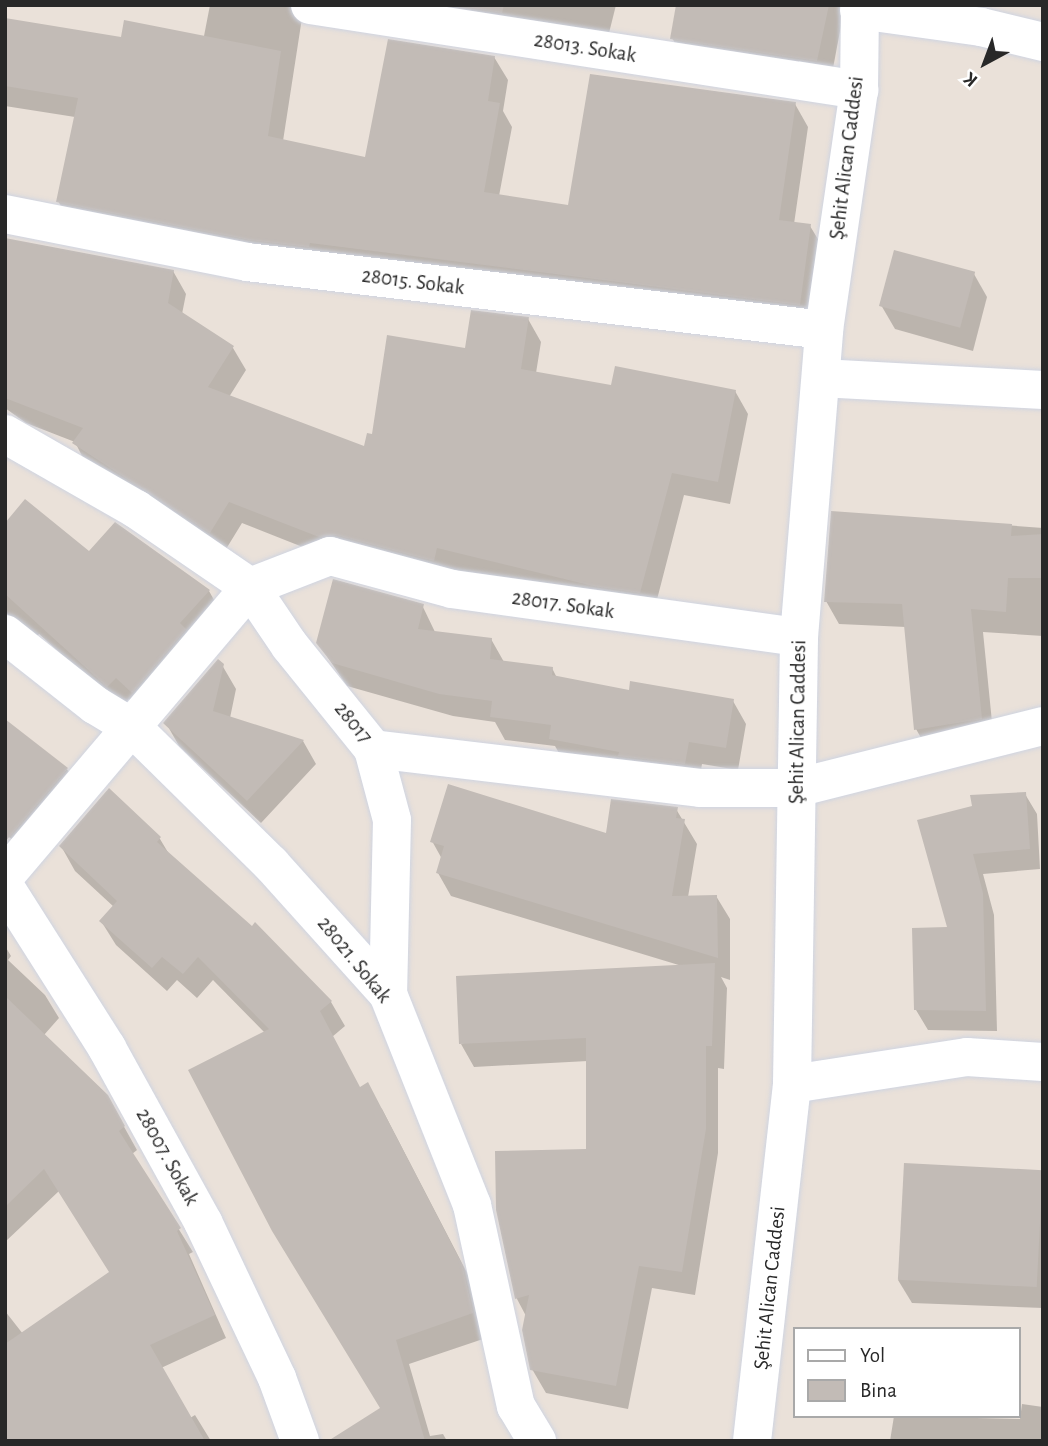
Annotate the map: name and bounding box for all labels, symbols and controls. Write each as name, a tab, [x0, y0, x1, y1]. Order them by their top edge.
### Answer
street label: 28013. Sokak	[532, 28, 638, 68]
north arrow	[950, 28, 1020, 98]
text: K	[960, 68, 981, 90]
street label: Şehit Alican Caddesi	[824, 75, 870, 241]
street label: 28015. Sokak	[360, 263, 466, 301]
street label: 28017. Sokak	[510, 585, 616, 625]
street label: Şehit Alican Caddesi	[784, 640, 812, 804]
street label: 28017	[329, 697, 377, 749]
street label: 28021. Sokak	[312, 912, 396, 1008]
street label: 28007. Sokak	[130, 1104, 204, 1210]
street label: Şehit Alican Caddesi	[749, 1205, 791, 1371]
legend	[792, 1327, 1020, 1418]
text: Yol	[860, 1345, 885, 1366]
text: Bina	[860, 1380, 897, 1401]

